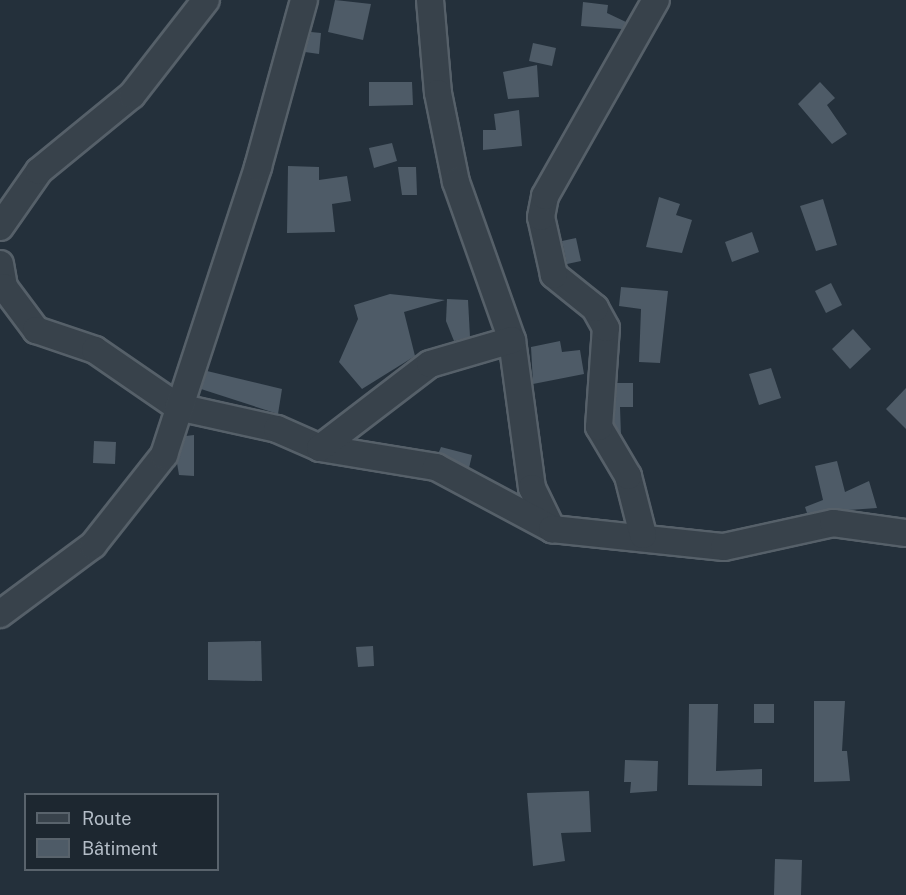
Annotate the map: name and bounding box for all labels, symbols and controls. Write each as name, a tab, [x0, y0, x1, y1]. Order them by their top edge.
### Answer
legend	[24, 793, 219, 871]
text: Route	[82, 808, 131, 829]
text: Bâtiment	[82, 838, 158, 859]

